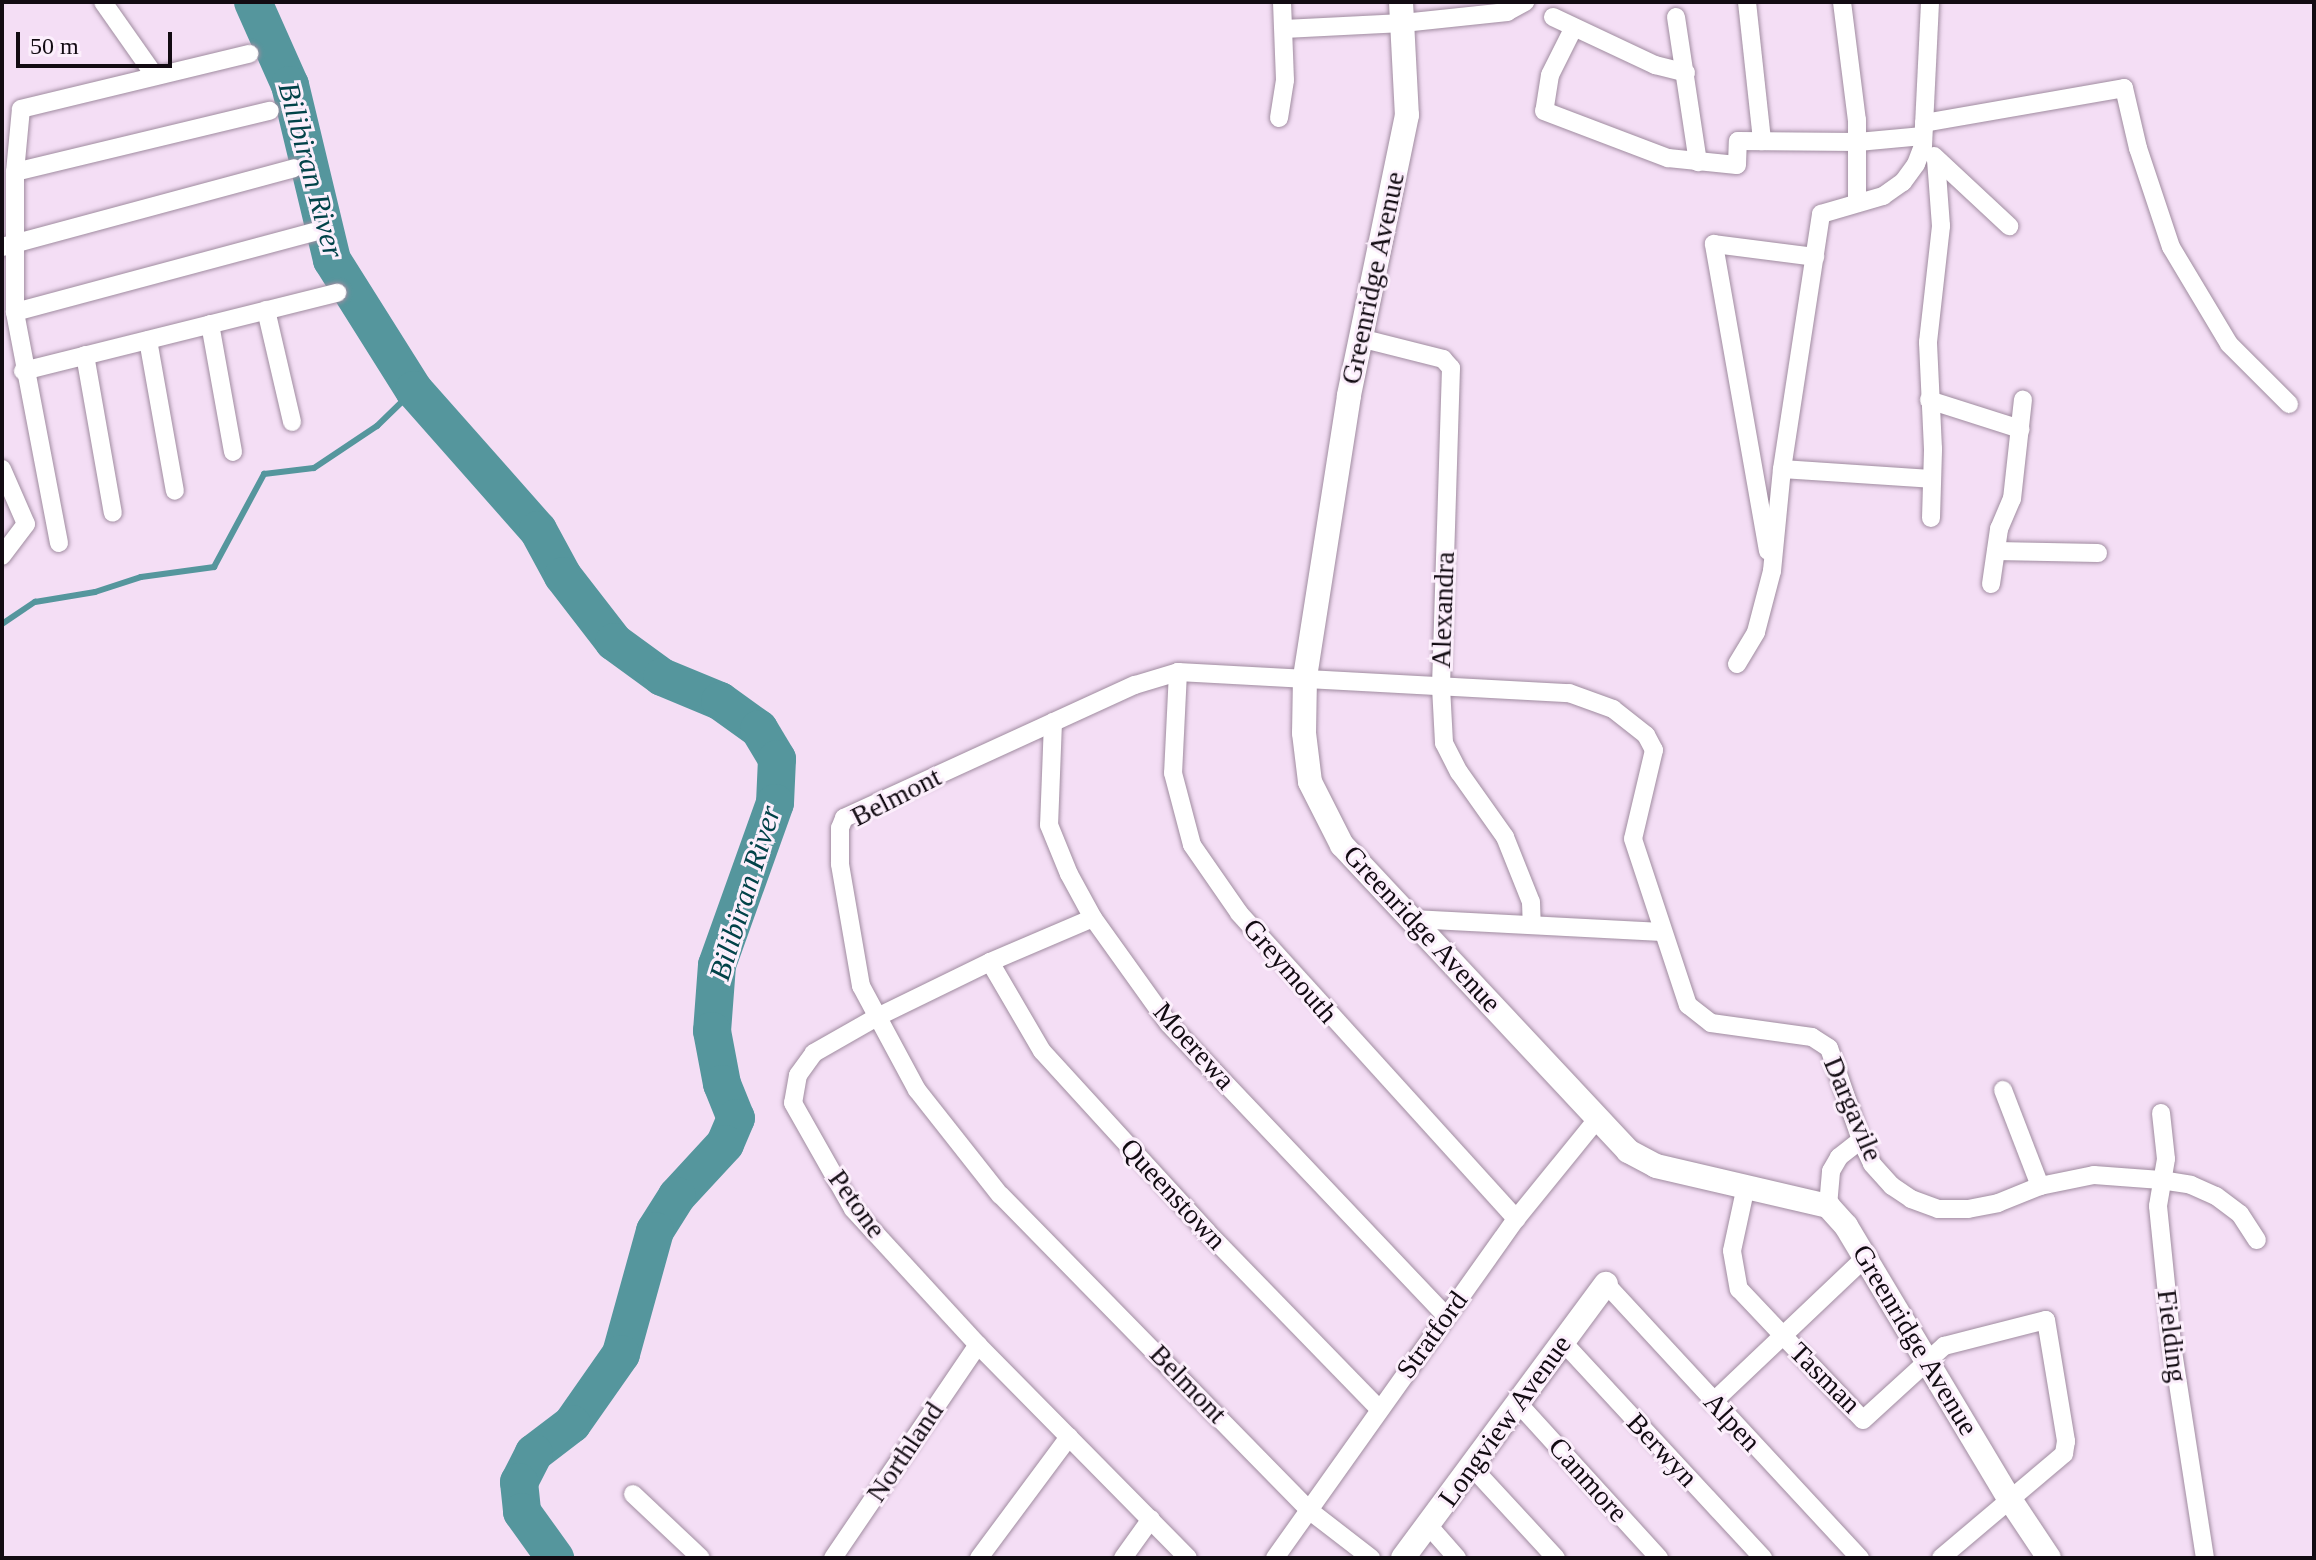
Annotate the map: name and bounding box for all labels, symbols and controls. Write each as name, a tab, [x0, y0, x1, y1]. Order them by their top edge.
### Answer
scale bar	[20, 16, 176, 66]
text: 50 m	[30, 33, 79, 59]
water label: Bilibiran River	[270, 78, 352, 262]
street label: Greenridge Avenue	[1334, 168, 1412, 388]
street label: Alexandra	[1424, 551, 1462, 669]
street label: Belmont	[845, 760, 947, 834]
water label: Bilibiran River	[701, 801, 789, 985]
street label: Greenridge Avenue	[1335, 838, 1509, 1020]
street label: Greymouth	[1235, 912, 1345, 1030]
street label: Moerewa	[1146, 995, 1242, 1097]
street label: Dargavile	[1816, 1052, 1890, 1166]
street label: Queenstown	[1113, 1131, 1233, 1257]
street label: Petone	[821, 1163, 893, 1245]
street label: Greenridge Avenue	[1844, 1238, 1986, 1442]
street label: Stratford	[1389, 1285, 1475, 1385]
street label: Fielding	[2150, 1288, 2194, 1384]
street label: Longview Avenue	[1431, 1328, 1579, 1514]
street label: Tasman	[1782, 1335, 1868, 1421]
street label: Belmont	[1142, 1338, 1234, 1430]
street label: Alpen	[1696, 1386, 1768, 1458]
street label: Northland	[859, 1396, 951, 1508]
street label: Berwyn	[1619, 1406, 1705, 1494]
street label: Canmore	[1541, 1431, 1635, 1529]

